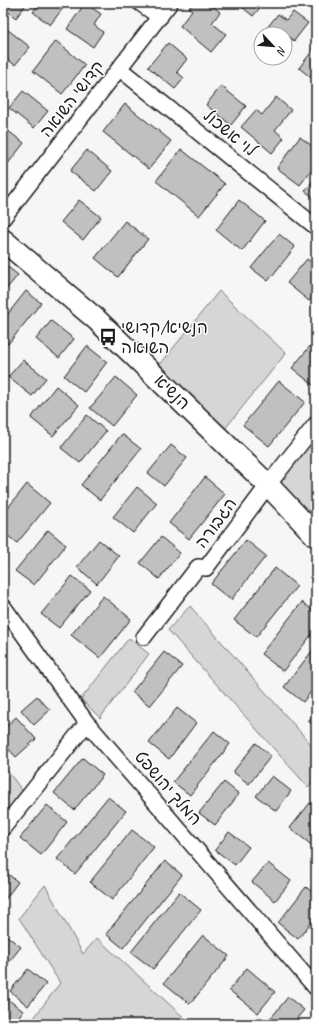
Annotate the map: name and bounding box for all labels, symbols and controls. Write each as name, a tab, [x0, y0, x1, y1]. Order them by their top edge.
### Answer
north arrow	[253, 26, 293, 66]
text: N	[273, 44, 290, 58]
street label: קדושי השואה	[35, 56, 109, 142]
street label: לוי אשכול	[199, 105, 262, 162]
place label: הנשיא/קדושי השואה	[121, 317, 208, 358]
bus stop icon: הנשיא/קדושי השואה	[98, 327, 118, 347]
street label: הנשיא	[150, 370, 194, 414]
street label: הגבורה	[191, 494, 241, 552]
street label: המלך יהושפט	[130, 746, 206, 830]

